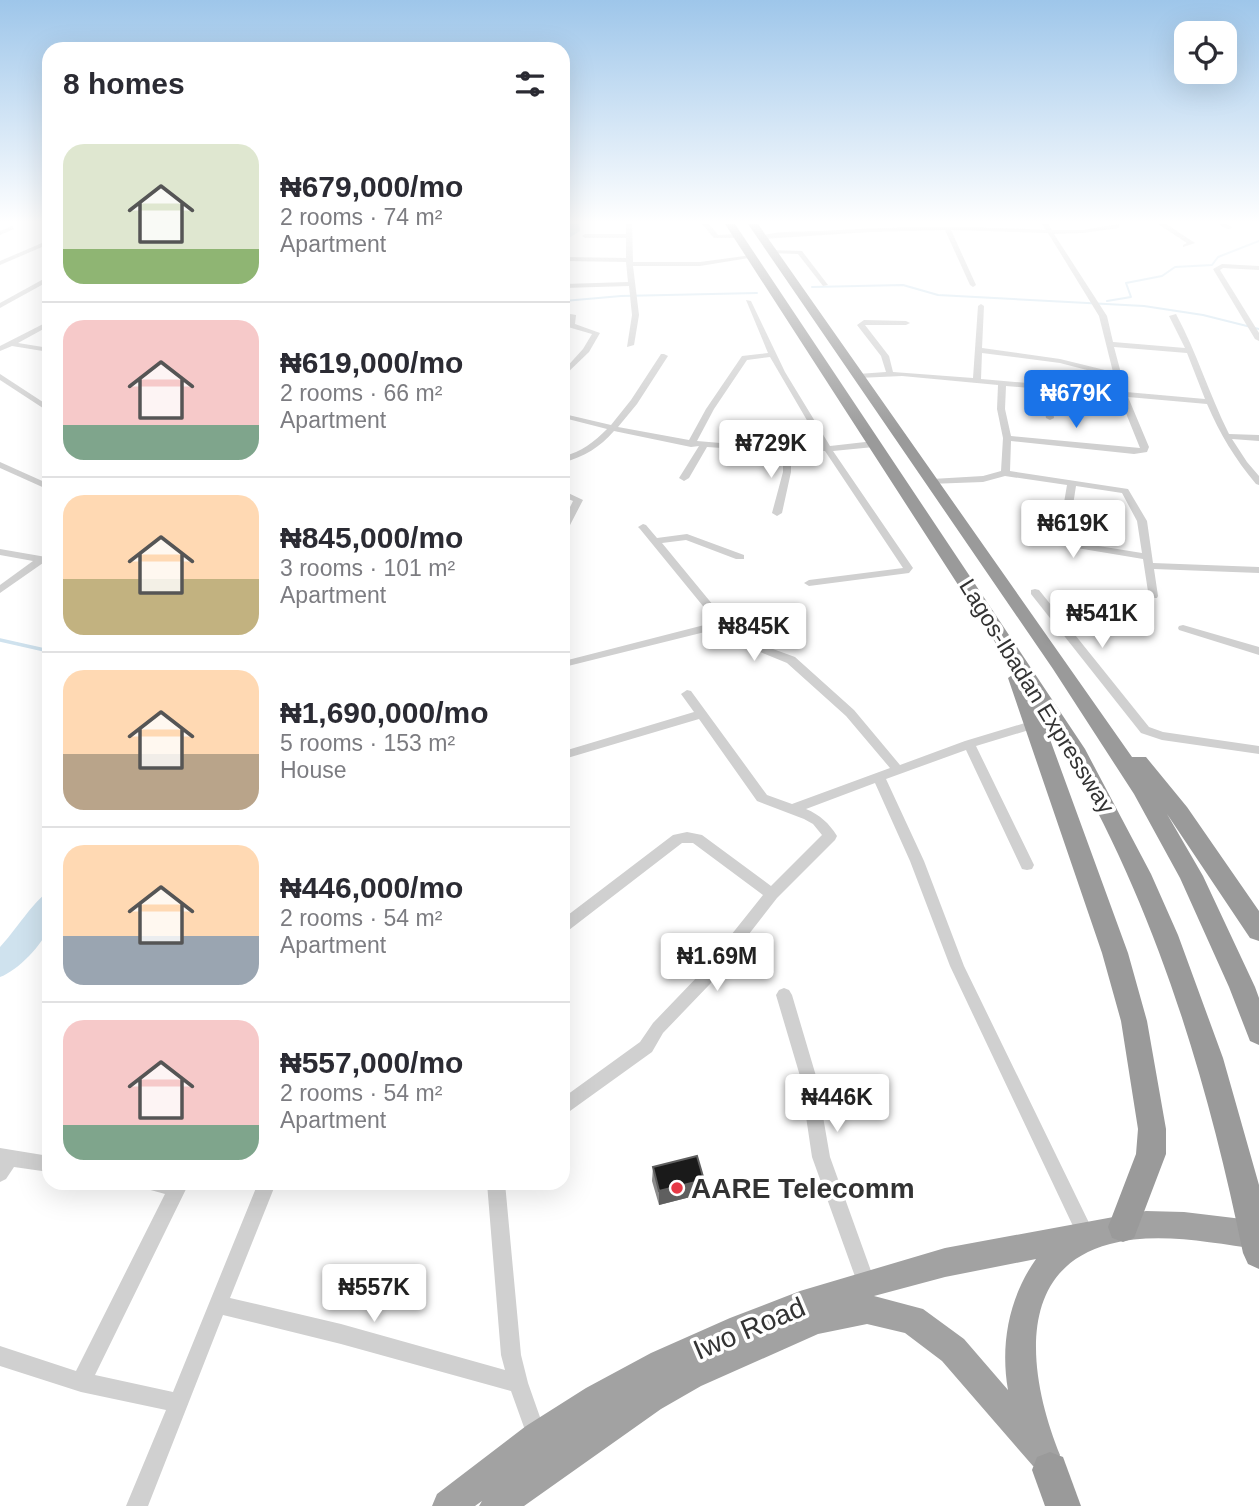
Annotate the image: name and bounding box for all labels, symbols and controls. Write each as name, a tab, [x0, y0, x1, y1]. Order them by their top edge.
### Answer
map controls	[1174, 21, 1237, 84]
button: locate	[1174, 21, 1237, 84]
icon: filters	[511, 65, 549, 103]
text: 8 homes	[63, 67, 185, 100]
text: ₦679,000/mo	[280, 170, 463, 203]
icon: home	[119, 172, 203, 256]
text: 2 rooms · 74 m²	[280, 204, 442, 230]
text: Apartment	[280, 231, 386, 257]
text: ₦619,000/mo	[280, 346, 463, 379]
icon: home	[119, 348, 203, 432]
pin: ₦679K	[1027, 370, 1125, 430]
text: 2 rooms · 66 m²	[280, 380, 442, 406]
text: ₦679K	[1040, 380, 1112, 406]
text: Apartment	[280, 407, 386, 433]
pin: ₦729K	[722, 420, 820, 480]
text: ₦729K	[735, 430, 807, 456]
pin: ₦619K	[1024, 500, 1122, 560]
text: ₦619K	[1037, 510, 1109, 536]
text: ₦845,000/mo	[280, 521, 463, 554]
icon: home	[119, 523, 203, 607]
text: 3 rooms · 101 m²	[280, 555, 455, 581]
street label: Lagos-Ibadan Expressway	[954, 574, 1120, 818]
text: Apartment	[280, 582, 386, 608]
pin: ₦541K	[1053, 590, 1151, 650]
text: ₦541K	[1066, 600, 1138, 626]
pin: ₦845K	[705, 604, 803, 663]
text: ₦845K	[718, 613, 790, 639]
text: ₦1,690,000/mo	[280, 696, 488, 729]
icon: home	[119, 698, 203, 782]
text: 5 rooms · 153 m²	[280, 730, 455, 756]
text: House	[280, 757, 346, 783]
text: ₦446,000/mo	[280, 871, 463, 904]
icon: home	[119, 873, 203, 957]
text: 2 rooms · 54 m²	[280, 905, 442, 931]
text: Apartment	[280, 932, 386, 958]
pin: ₦1.69M	[660, 934, 774, 993]
text: ₦1.69M	[677, 943, 757, 969]
text: ₦557,000/mo	[280, 1046, 463, 1079]
icon: home	[119, 1048, 203, 1132]
pin: ₦446K	[788, 1074, 886, 1134]
text: 2 rooms · 54 m²	[280, 1080, 442, 1106]
text: ₦446K	[801, 1084, 873, 1110]
text: Apartment	[280, 1107, 386, 1133]
place label: AARE Telecomm	[691, 1173, 915, 1204]
marker: AARE Telecomm	[669, 1180, 685, 1196]
pin: ₦557K	[325, 1264, 423, 1324]
text: ₦557K	[338, 1274, 410, 1300]
street label: Iwo Road	[689, 1291, 810, 1366]

